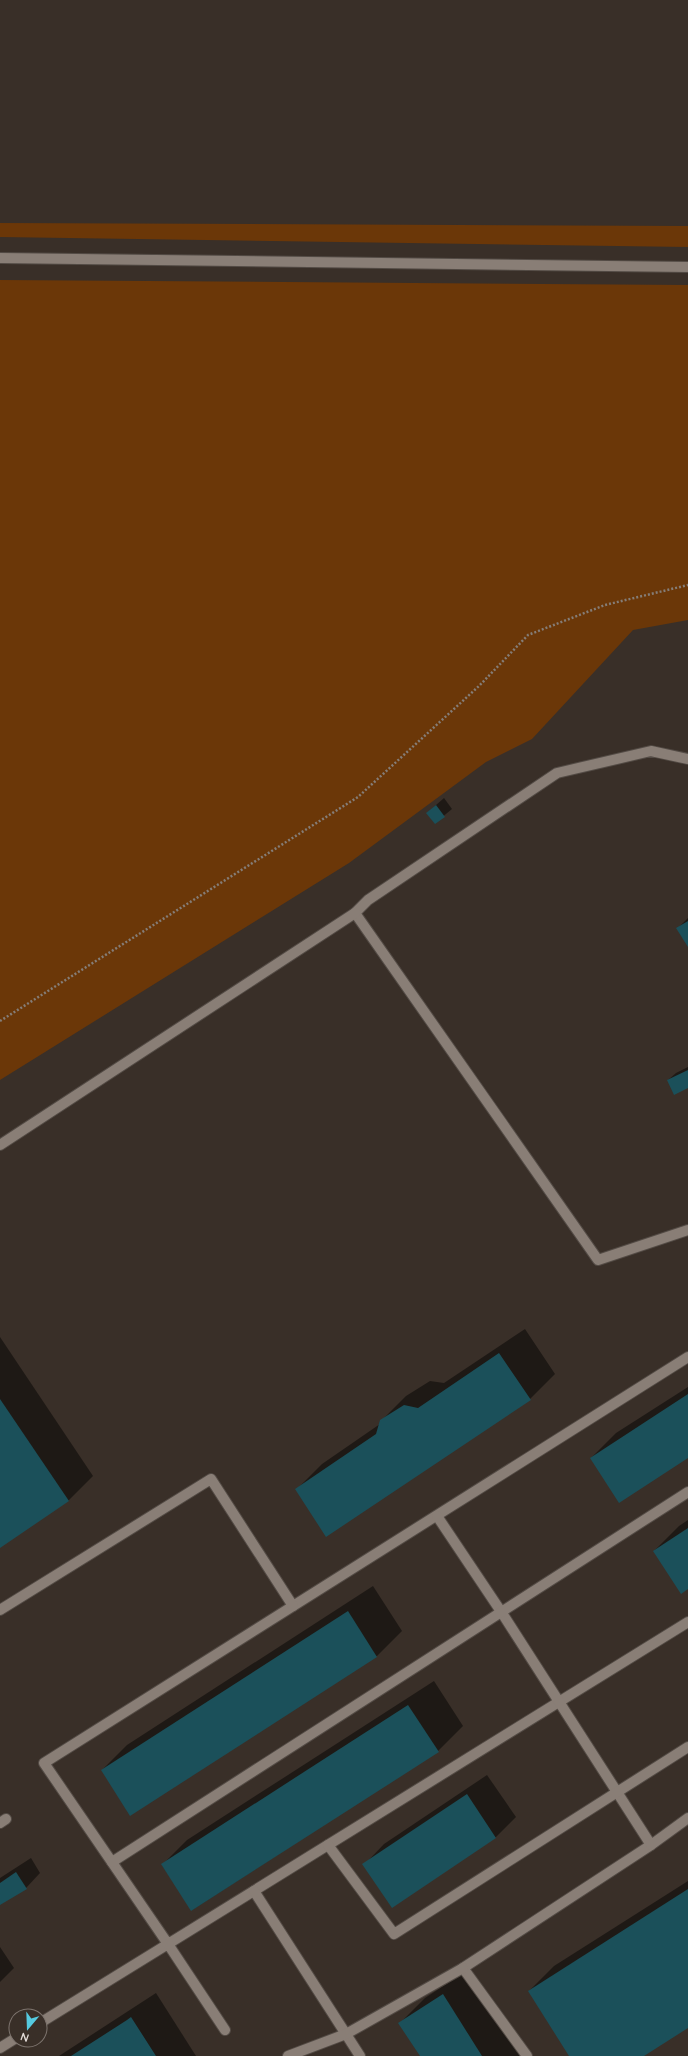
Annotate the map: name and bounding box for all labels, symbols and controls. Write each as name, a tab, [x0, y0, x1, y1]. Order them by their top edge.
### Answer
north arrow	[8, 2008, 48, 2048]
text: N	[19, 2030, 31, 2045]

